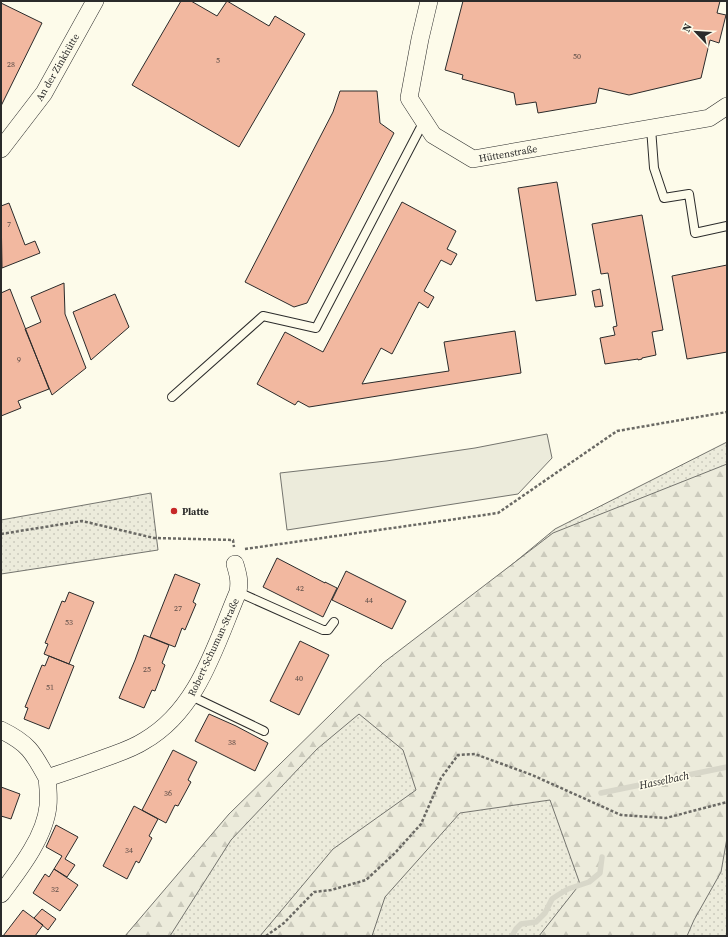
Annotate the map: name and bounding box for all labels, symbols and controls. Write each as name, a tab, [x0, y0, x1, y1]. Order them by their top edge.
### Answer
north arrow	[676, 12, 716, 52]
text: N	[679, 21, 696, 35]
street label: An der Zinkhütte	[33, 31, 82, 103]
house number: 50	[573, 51, 581, 62]
house number: 5	[216, 55, 220, 66]
house number: 28	[7, 59, 15, 70]
street label: Hüttenstraße	[478, 142, 538, 165]
house number: 7	[7, 219, 11, 230]
house number: 9	[17, 354, 21, 365]
place label: Platte	[182, 505, 209, 518]
marker: Platte	[169, 506, 179, 516]
house number: 42	[296, 583, 304, 594]
house number: 44	[365, 595, 373, 606]
street label: Robert-Schuman-Straße	[185, 596, 242, 698]
house number: 27	[174, 603, 182, 614]
house number: 53	[65, 617, 73, 628]
house number: 25	[143, 664, 151, 675]
house number: 40	[295, 673, 303, 684]
house number: 51	[46, 682, 54, 693]
house number: 38	[228, 737, 236, 748]
water label: Hasselbach	[637, 768, 690, 793]
house number: 36	[164, 788, 172, 799]
house number: 34	[125, 845, 133, 856]
house number: 32	[51, 884, 59, 895]

